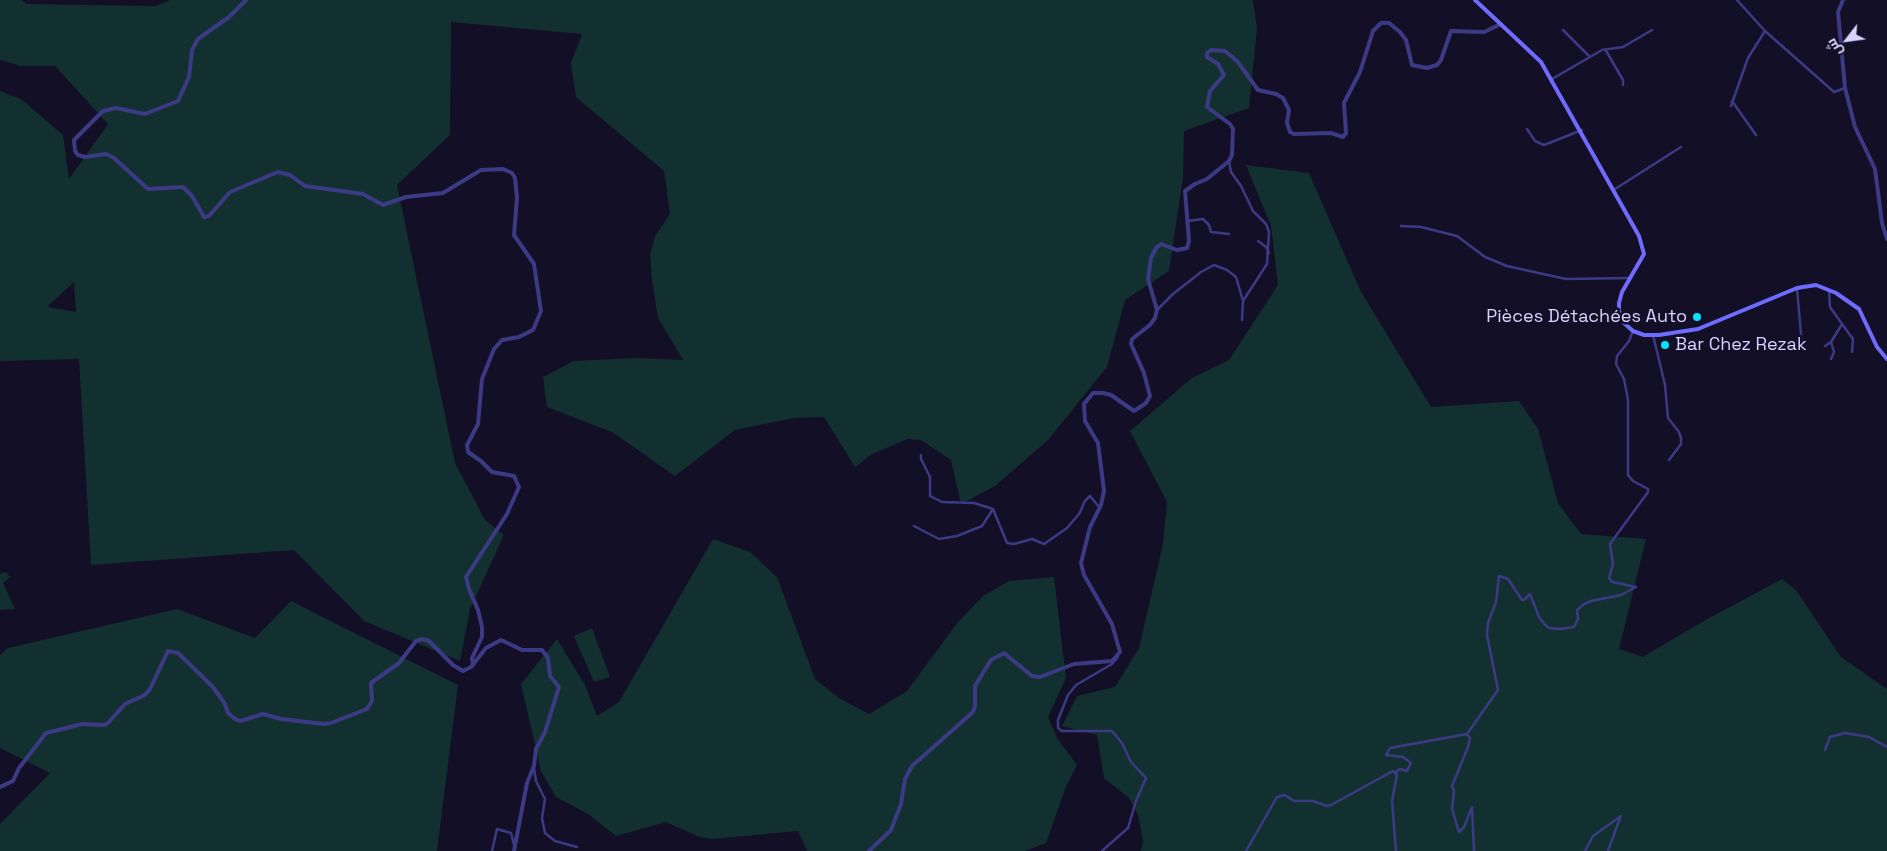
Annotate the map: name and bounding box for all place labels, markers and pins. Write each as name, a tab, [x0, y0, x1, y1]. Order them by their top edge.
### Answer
place label: Pièces Détachées Auto	[1486, 306, 1687, 328]
marker: Pièces Détachées Auto	[1691, 311, 1703, 323]
place label: Bar Chez Rezak	[1675, 334, 1807, 356]
marker: Bar Chez Rezak	[1659, 339, 1671, 351]

